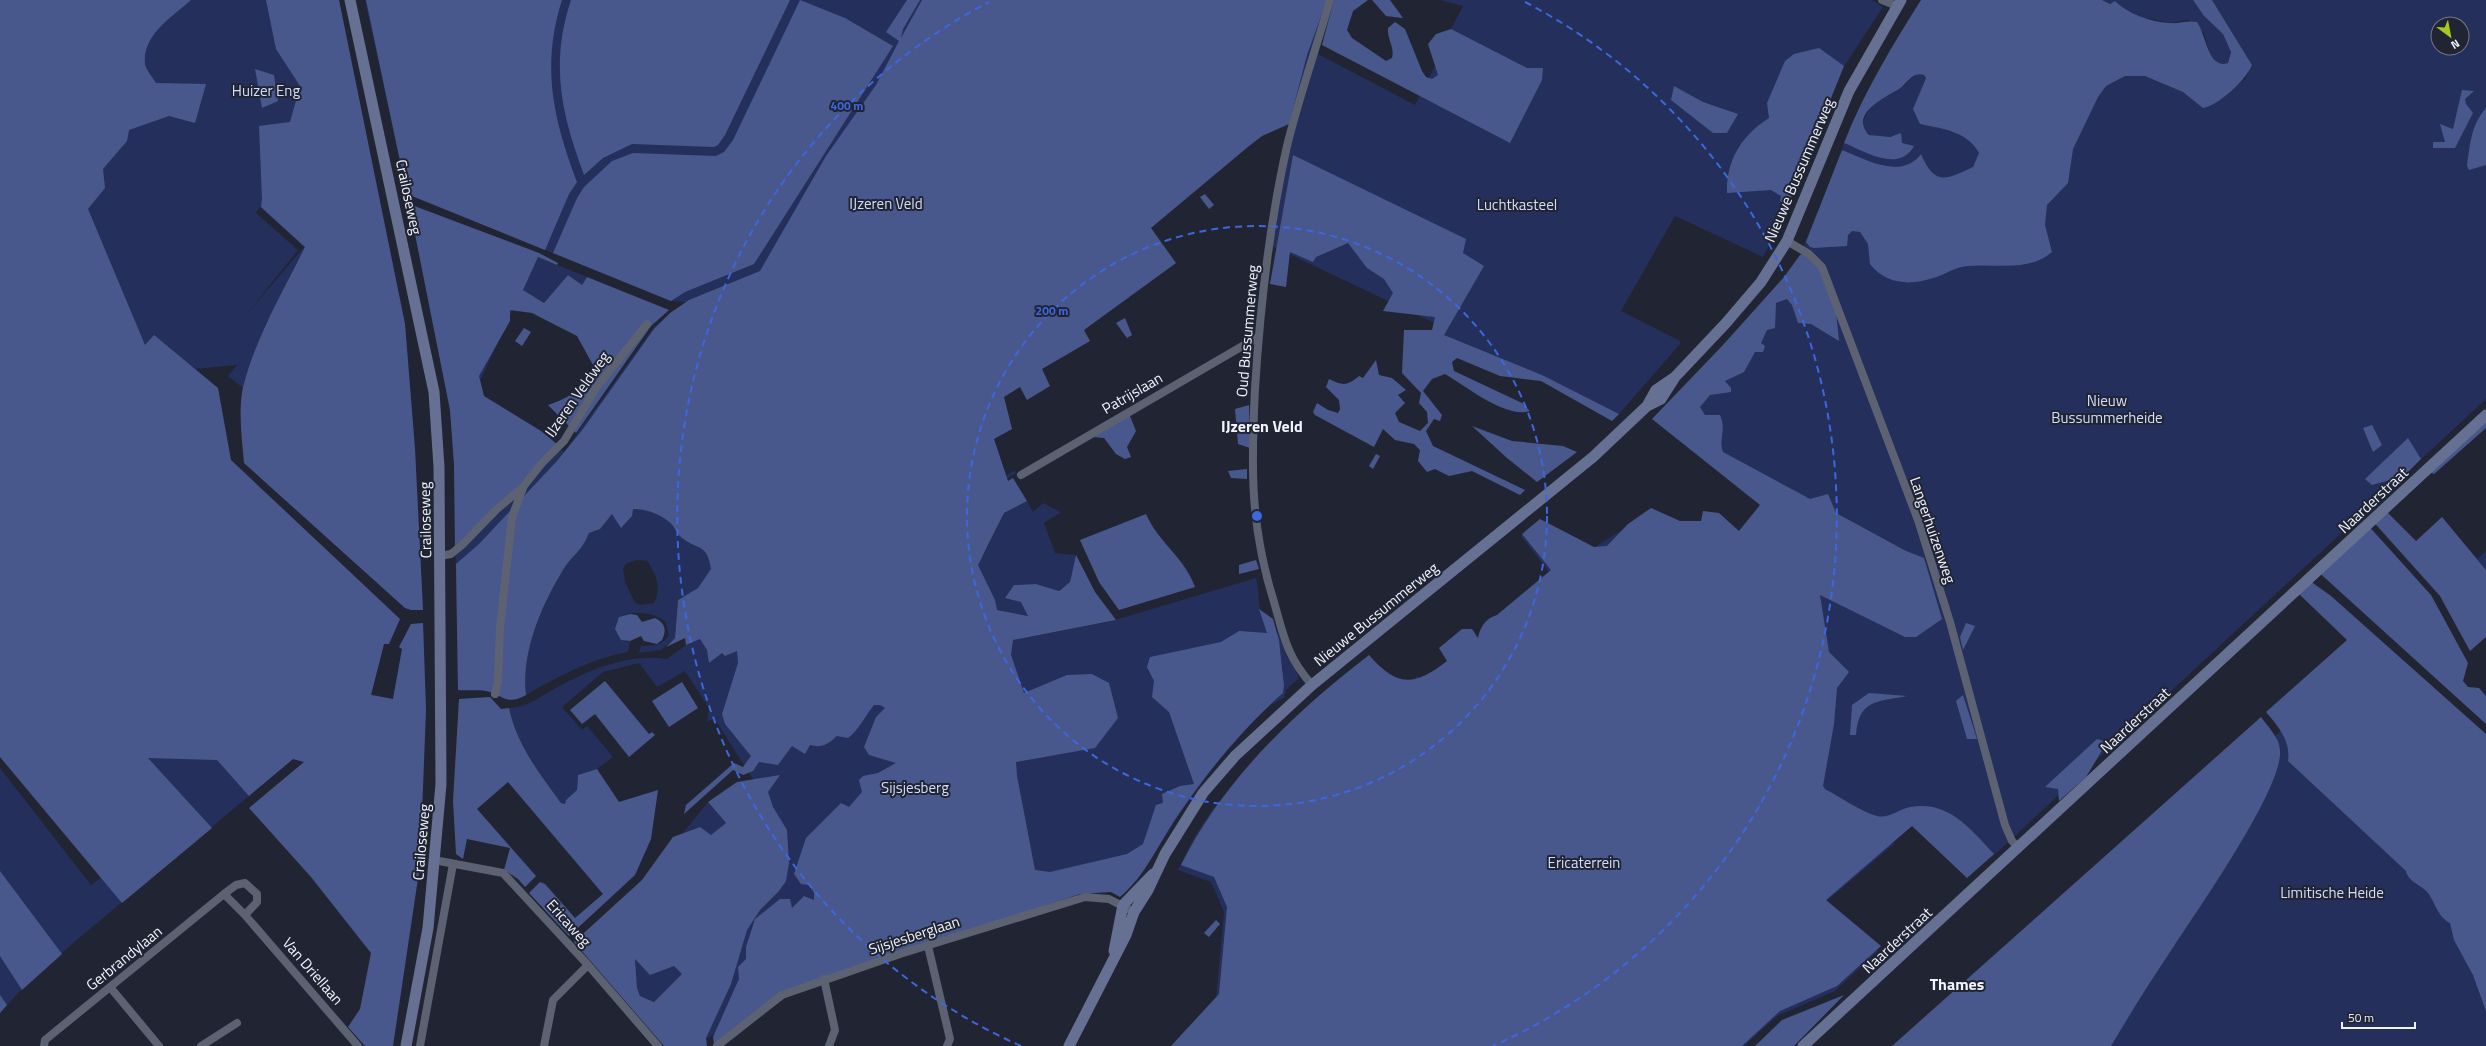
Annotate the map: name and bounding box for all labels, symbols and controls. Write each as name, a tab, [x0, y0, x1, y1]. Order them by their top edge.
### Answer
north arrow	[2430, 16, 2470, 56]
text: N	[2448, 36, 2463, 53]
park label: Huizer Eng	[232, 79, 300, 102]
street label: Nieuwe Bussummerweg	[1758, 94, 1840, 246]
text: 400 m	[831, 96, 863, 115]
street label: Crailoseweg	[390, 157, 428, 237]
park label: IJzeren Veld	[849, 192, 923, 215]
park label: Luchtkasteel	[1477, 193, 1557, 216]
street label: Oud Bussummerweg	[1230, 264, 1264, 398]
text: 200 m	[1036, 301, 1068, 320]
street label: IJzeren Veldweg	[539, 346, 615, 442]
street label: Patrijslaan	[1097, 366, 1167, 420]
park label: Nieuw Bussummerheide	[2051, 389, 2163, 429]
district label: IJzeren Veld	[1221, 414, 1303, 438]
street label: Naarderstraat	[2333, 461, 2414, 539]
street label: Langerhuizenweg	[1904, 474, 1962, 587]
street label: Crailoseweg	[413, 481, 437, 558]
centre of rings	[1250, 509, 1264, 523]
street label: Nieuwe Bussummerweg	[1309, 556, 1444, 672]
street label: Naarderstraat	[2095, 681, 2176, 759]
park label: Sijsjesberg	[881, 776, 949, 799]
street label: Crailoseweg	[406, 803, 436, 881]
park label: Ericaterrein	[1548, 851, 1620, 874]
park label: Limitische Heide	[2280, 881, 2384, 904]
street label: Ericaweg	[541, 894, 597, 952]
street label: Naarderstraat	[1857, 901, 1938, 979]
street label: Sijsjesberglaan	[866, 909, 962, 961]
street label: Gerbrandylaan	[81, 920, 167, 996]
street label: Van Driellaan	[277, 932, 349, 1010]
district label: Thames	[1930, 972, 1984, 996]
scale bar	[2342, 1004, 2415, 1030]
text: 50 m	[2348, 1008, 2374, 1027]

